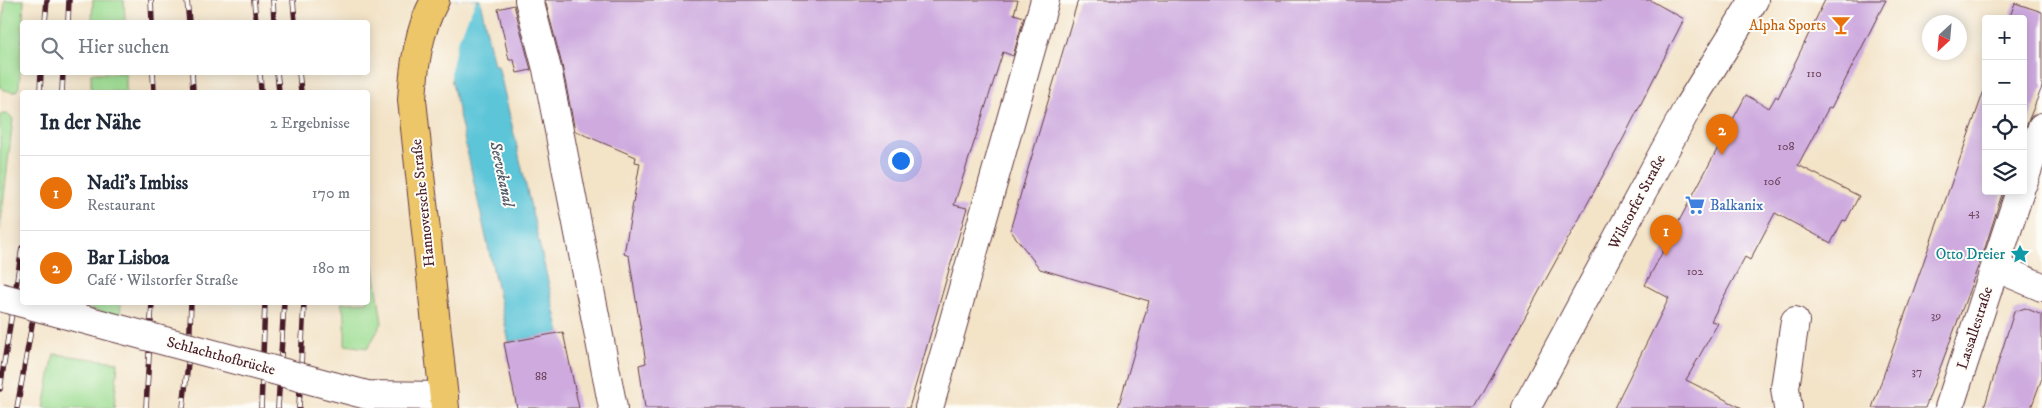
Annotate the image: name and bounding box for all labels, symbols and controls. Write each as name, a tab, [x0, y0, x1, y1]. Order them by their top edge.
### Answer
bar icon: Alpha Sports	[1830, 14, 1852, 36]
north arrow	[1922, 15, 1967, 60]
map controls	[1982, 15, 2027, 195]
button: +	[1982, 15, 2027, 60]
place label: Alpha Sports	[1749, 16, 1826, 35]
search box	[20, 20, 370, 75]
icon: search	[38, 34, 66, 62]
text: Hier suchen	[78, 36, 169, 59]
button: −	[1982, 60, 2027, 105]
house number: 110	[1806, 66, 1822, 81]
button: locate	[1982, 105, 2027, 150]
text: In der Nähe	[40, 110, 141, 136]
text: 2 Ergebnisse	[270, 113, 350, 133]
pin: 2	[1706, 114, 1738, 155]
street label: Hannoversche Straße	[407, 138, 439, 268]
water label: Seevekanal	[485, 139, 519, 210]
house number: 108	[1778, 139, 1794, 154]
your location	[888, 148, 914, 174]
button: layers	[1982, 150, 2027, 195]
street label: Wilstorfer Straße	[1604, 151, 1670, 253]
text: Nadi's Imbiss	[87, 172, 188, 195]
house number: 106	[1763, 174, 1781, 189]
text: 1	[53, 183, 59, 203]
text: 170 m	[312, 183, 350, 203]
supermarket icon: Balkanix	[1684, 194, 1706, 216]
text: Restaurant	[87, 195, 155, 215]
place label: Balkanix	[1710, 196, 1764, 215]
house number: 43	[1968, 205, 1980, 220]
pin: 1	[1650, 215, 1682, 256]
place icon: Otto Dreier	[2009, 243, 2031, 265]
place label: Otto Dreier	[1936, 245, 2005, 264]
text: Bar Lisboa	[87, 247, 169, 270]
text: 2	[52, 258, 60, 278]
text: 180 m	[312, 258, 350, 278]
house number: 102	[1687, 264, 1703, 279]
text: Café · Wilstorfer Straße	[87, 270, 238, 290]
street label: Lassallestraße	[1953, 284, 1997, 372]
house number: 39	[1931, 308, 1941, 323]
street label: Schlachthofbrücke	[165, 332, 277, 380]
house number: 37	[1912, 364, 1922, 379]
house number: 88	[535, 369, 547, 384]

